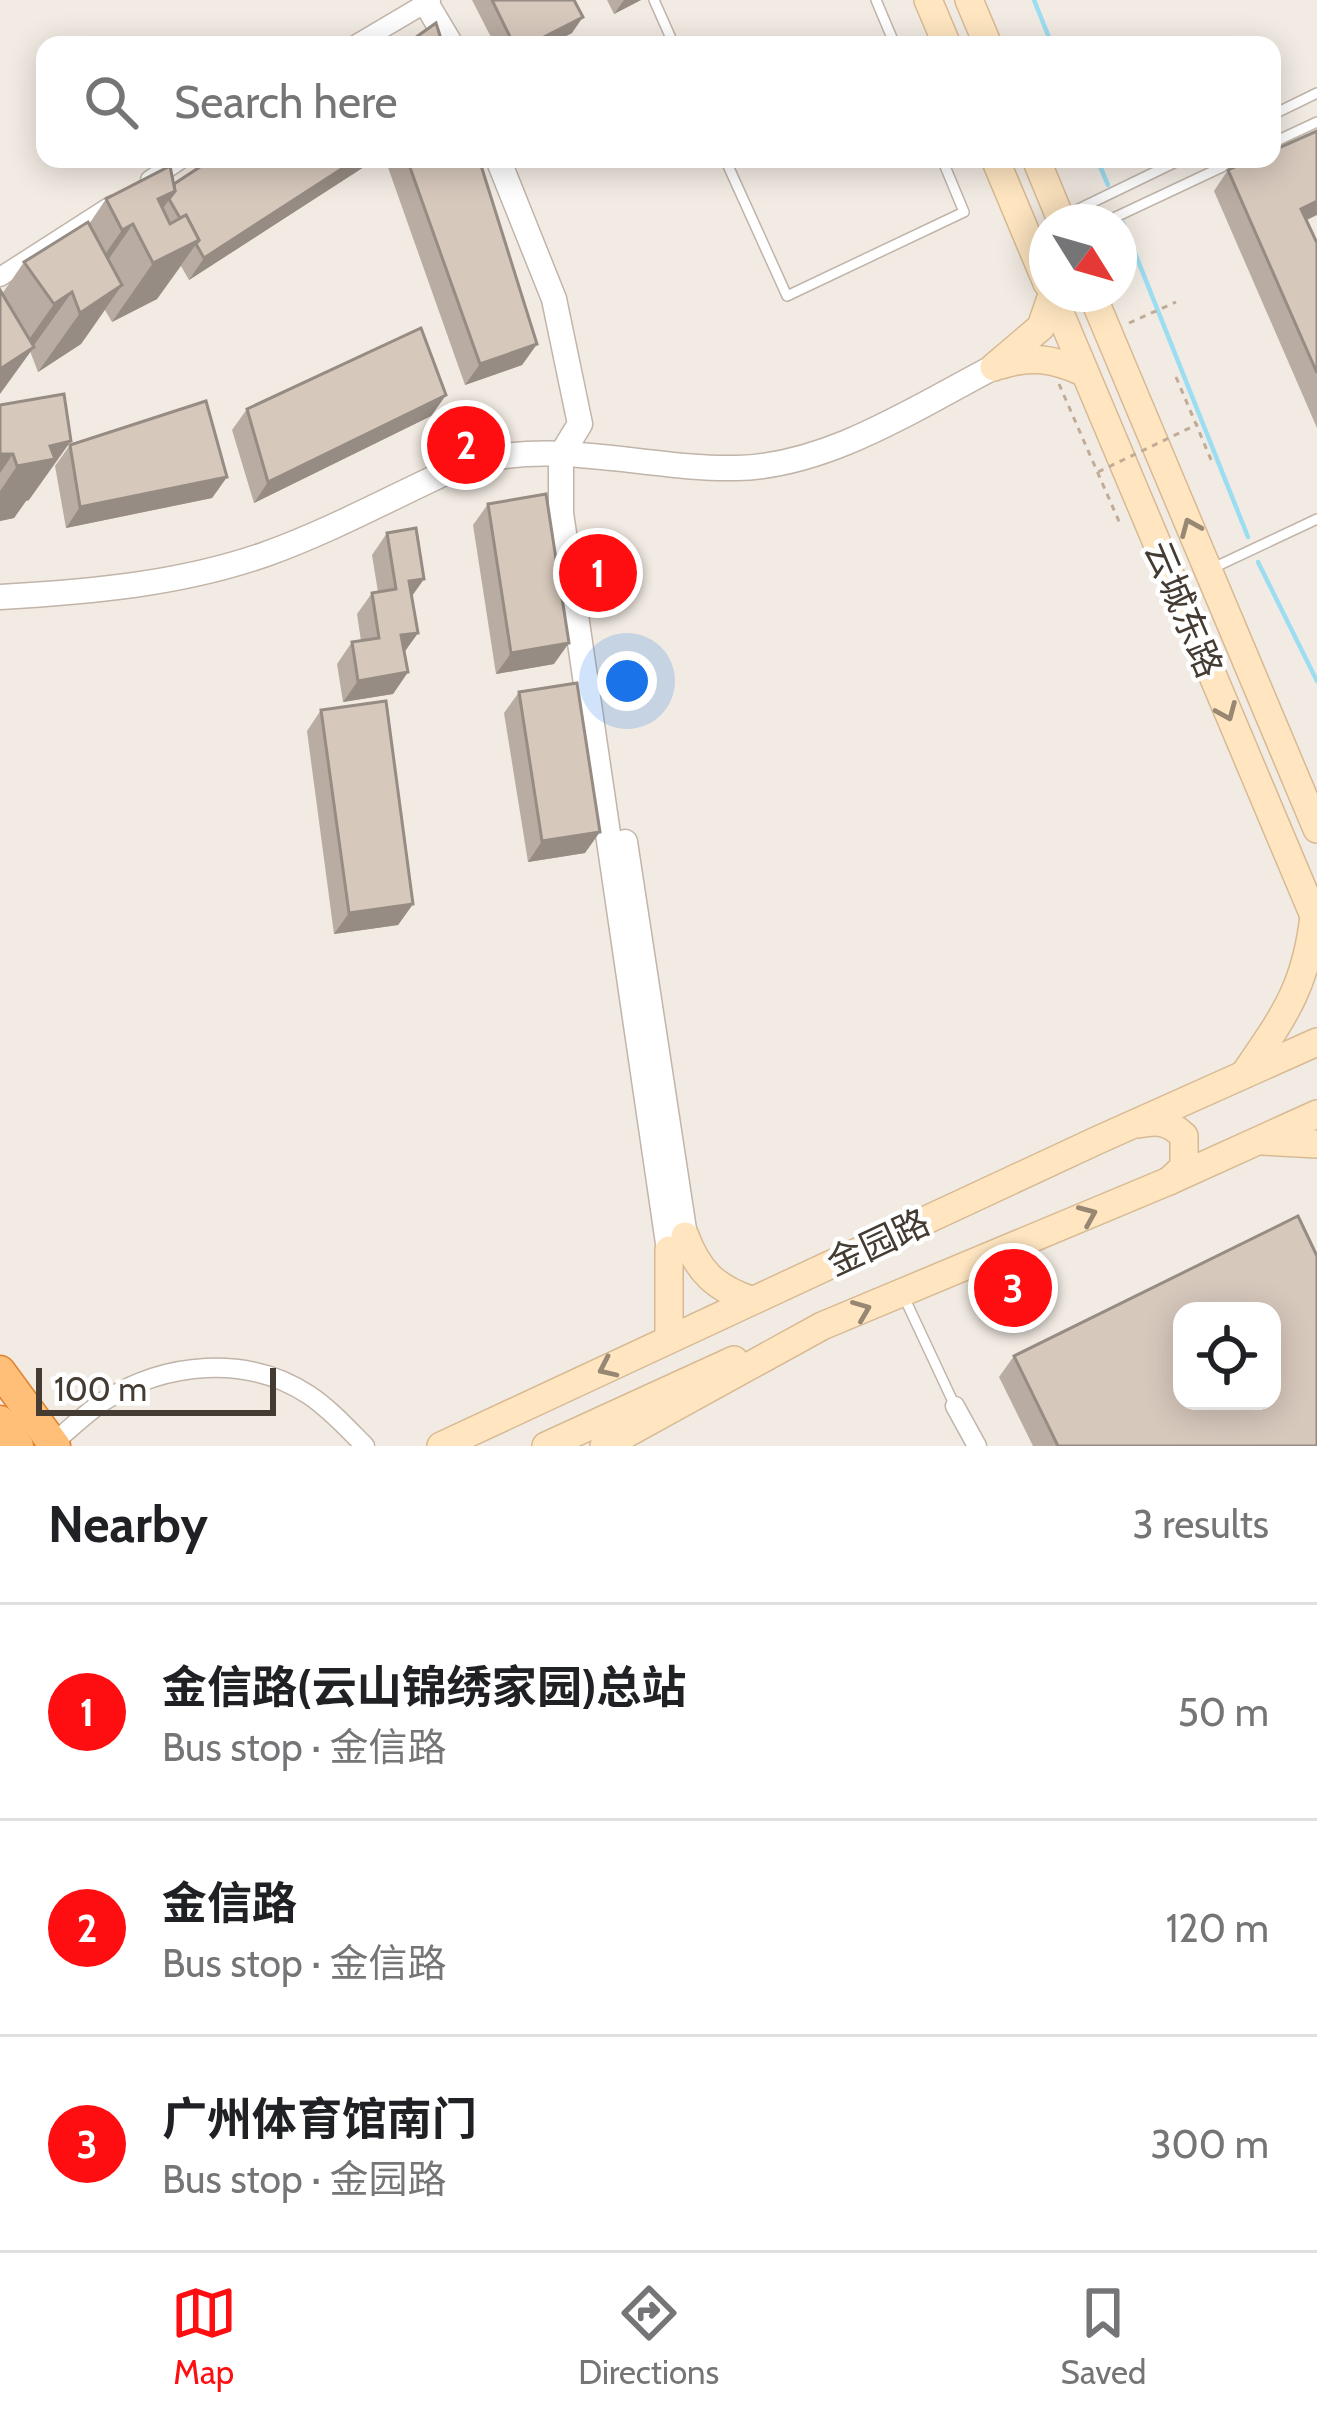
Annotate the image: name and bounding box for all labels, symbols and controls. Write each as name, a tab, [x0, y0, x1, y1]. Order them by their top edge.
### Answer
search box	[36, 36, 1281, 168]
icon: search	[78, 69, 144, 135]
text: Search here	[174, 75, 398, 129]
north arrow	[1029, 204, 1137, 312]
pin: 2	[427, 400, 505, 490]
one-way arrow	[1180, 518, 1204, 539]
pin: 1	[559, 528, 637, 618]
street label: 云城东路	[1136, 534, 1232, 684]
your location	[597, 651, 657, 711]
one-way arrow	[1213, 700, 1237, 721]
street label: 金园路	[820, 1199, 936, 1285]
one-way arrow	[1076, 1205, 1097, 1229]
pin: 3	[974, 1243, 1052, 1333]
one-way arrow	[851, 1300, 872, 1324]
map controls	[1173, 1302, 1281, 1410]
button: locate	[1173, 1302, 1281, 1410]
one-way arrow	[598, 1354, 619, 1377]
scale bar	[36, 1362, 276, 1415]
text: 100 m	[54, 1369, 147, 1409]
text: Nearby	[48, 1493, 208, 1555]
text: 3 results	[1132, 1500, 1269, 1548]
text: 金信路(云山锦绣家园)总站	[162, 1660, 687, 1714]
text: 1	[80, 1688, 94, 1736]
text: 50 m	[1178, 1688, 1269, 1736]
text: Bus stop · 金信路	[162, 1723, 447, 1771]
text: 金信路	[162, 1876, 297, 1930]
text: 2	[77, 1904, 97, 1952]
text: 120 m	[1166, 1904, 1269, 1952]
text: Bus stop · 金信路	[162, 1939, 447, 1987]
text: 广州体育馆南门	[162, 2092, 477, 2146]
text: 3	[76, 2120, 98, 2168]
text: 300 m	[1150, 2120, 1269, 2168]
text: Bus stop · 金园路	[162, 2155, 447, 2203]
tab: Map	[171, 2280, 237, 2392]
tab: Directions	[578, 2280, 719, 2392]
tab: Saved	[1061, 2280, 1146, 2392]

